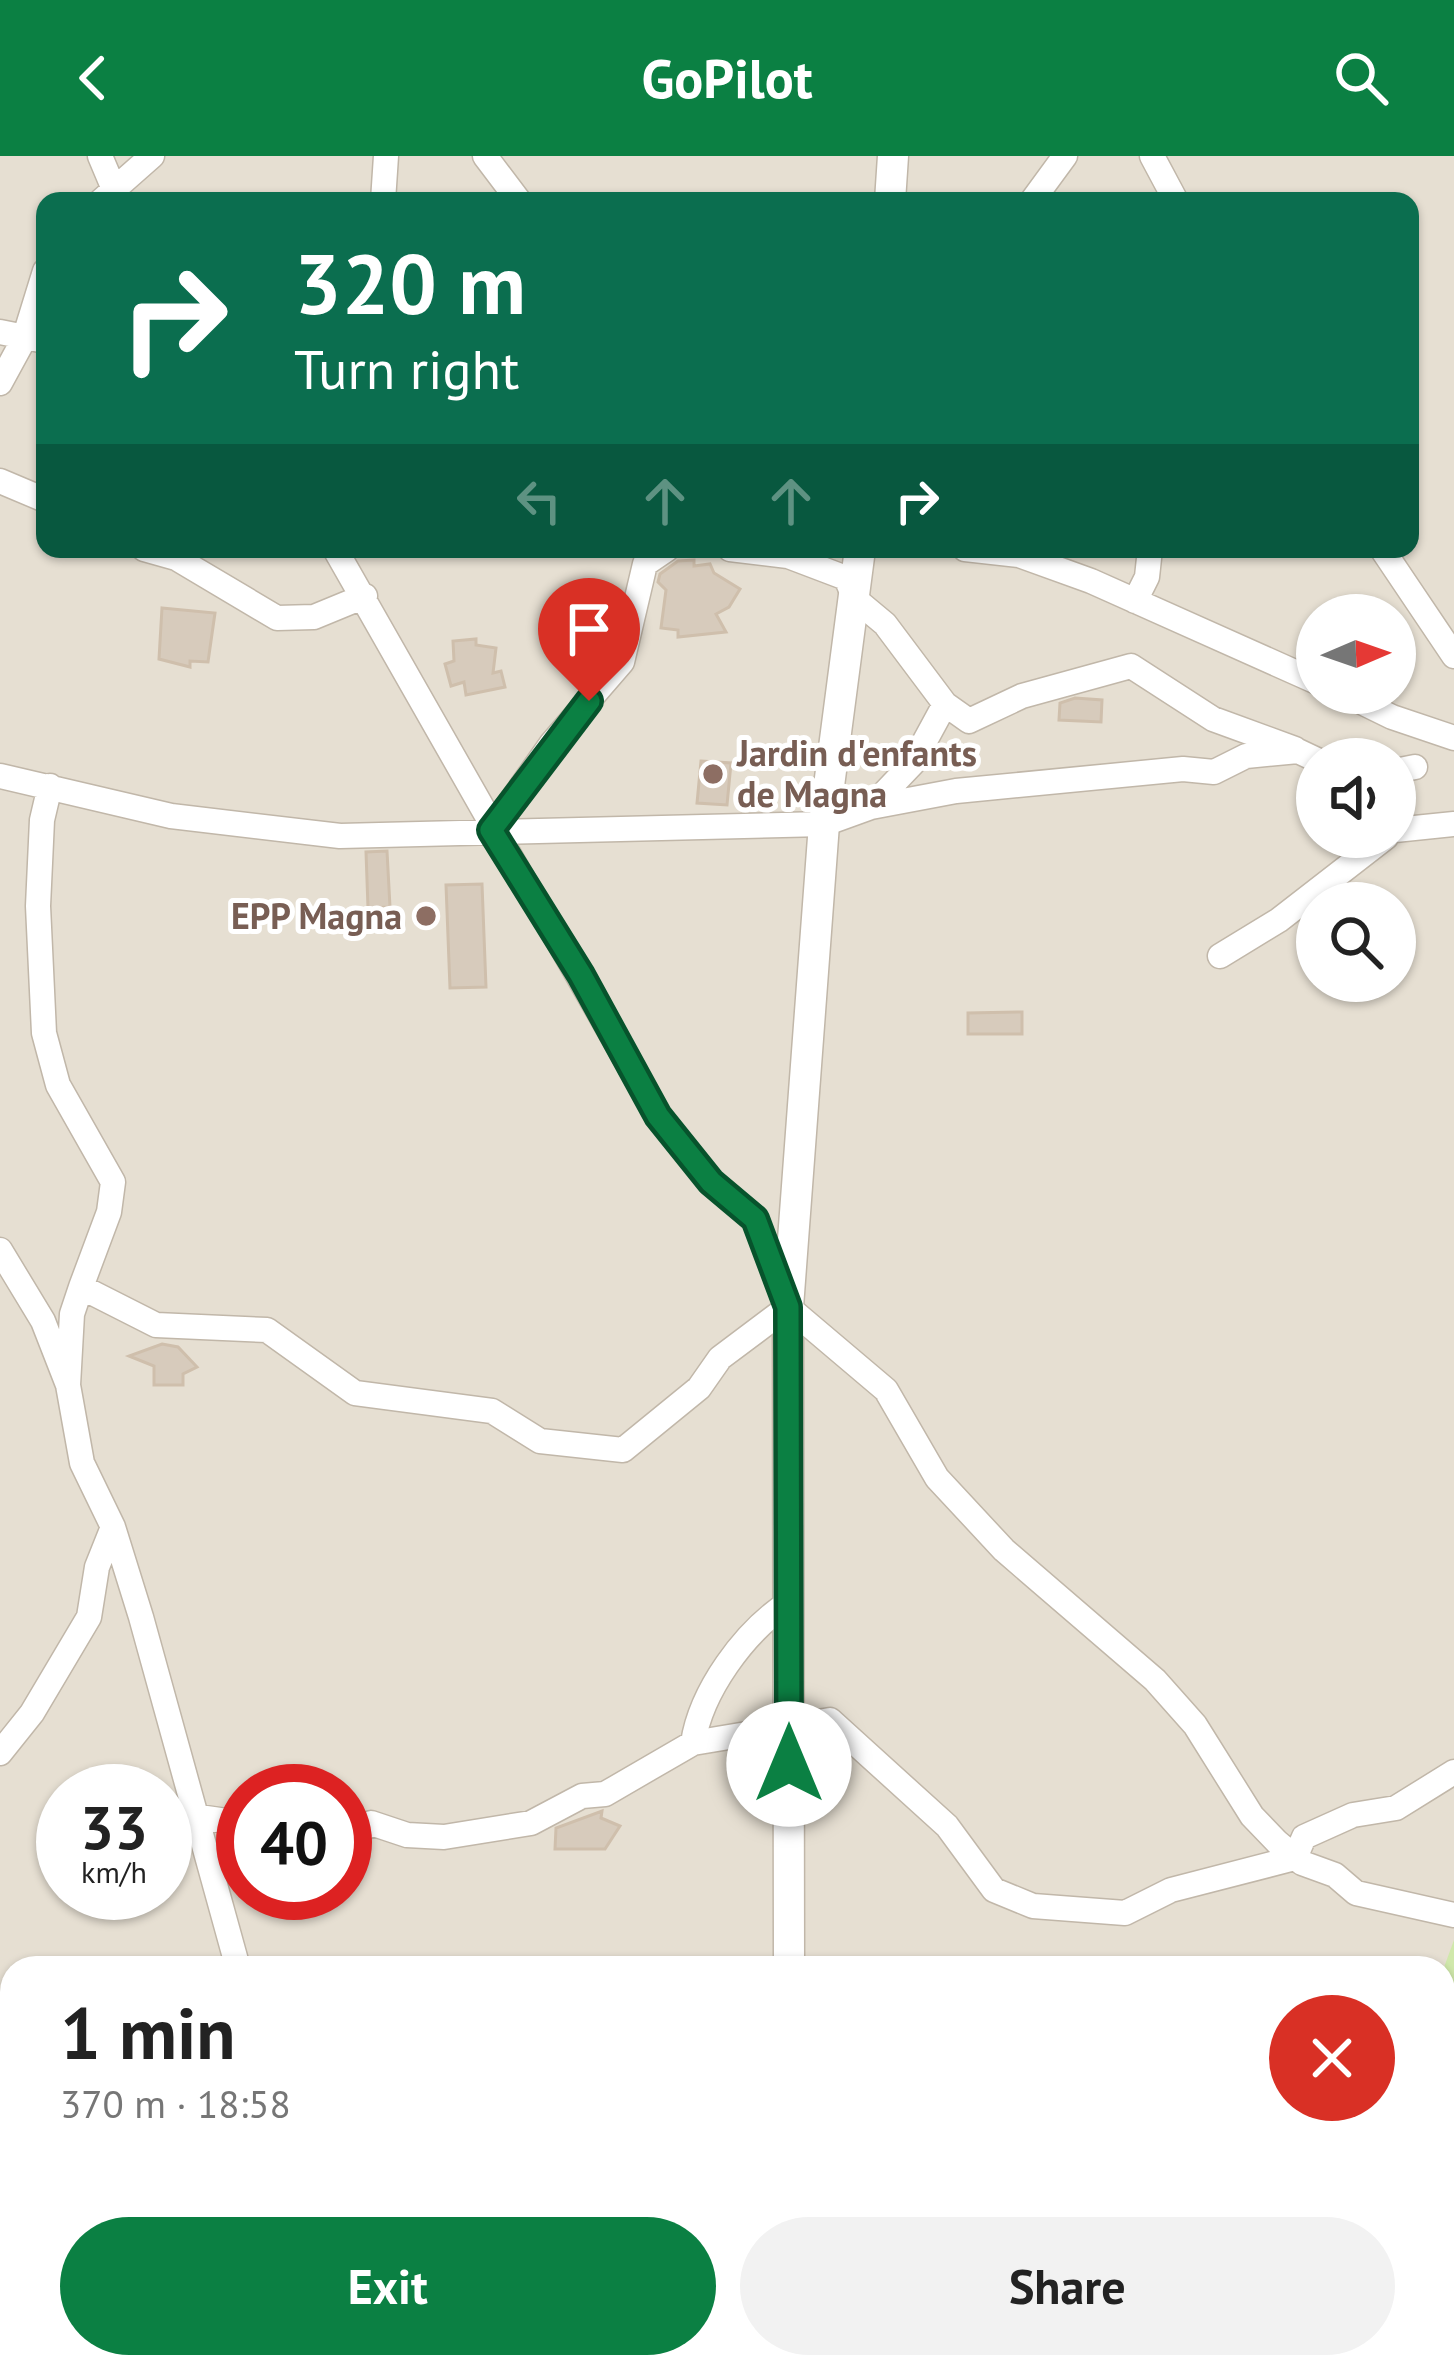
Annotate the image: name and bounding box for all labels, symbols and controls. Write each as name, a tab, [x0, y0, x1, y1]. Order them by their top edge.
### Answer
text: GoPilot	[641, 43, 813, 113]
icon: back	[60, 45, 126, 111]
icon: search	[1328, 45, 1394, 111]
text: 320 m	[294, 228, 526, 337]
icon: right	[96, 240, 252, 396]
text: Turn right	[294, 334, 519, 404]
icon: left	[506, 468, 572, 534]
icon: ahead	[632, 468, 698, 534]
icon: ahead	[758, 468, 824, 534]
icon: right	[884, 468, 950, 534]
pin	[538, 578, 640, 701]
north arrow	[1296, 594, 1416, 714]
map controls	[1296, 594, 1416, 1002]
icon: arrive	[556, 596, 622, 662]
place label: Jardin d'enfants de Magna	[736, 729, 977, 817]
button: sound	[1296, 738, 1416, 858]
marker: Jardin d'enfants de Magna	[700, 761, 726, 787]
button: search	[1296, 882, 1416, 1002]
place label: EPP Magna	[231, 892, 402, 939]
marker: EPP Magna	[413, 903, 439, 929]
position arrow	[726, 1701, 852, 1827]
speed limit sign: 40	[216, 1764, 372, 1920]
text: 33	[80, 1788, 148, 1866]
text: km/h	[81, 1852, 147, 1891]
text: 1 min	[60, 1986, 236, 2079]
button: close	[1269, 1995, 1395, 2121]
text: 370 m · 18:58	[60, 2078, 291, 2129]
button: Exit	[60, 2217, 716, 2355]
button: Share	[740, 2217, 1395, 2355]

